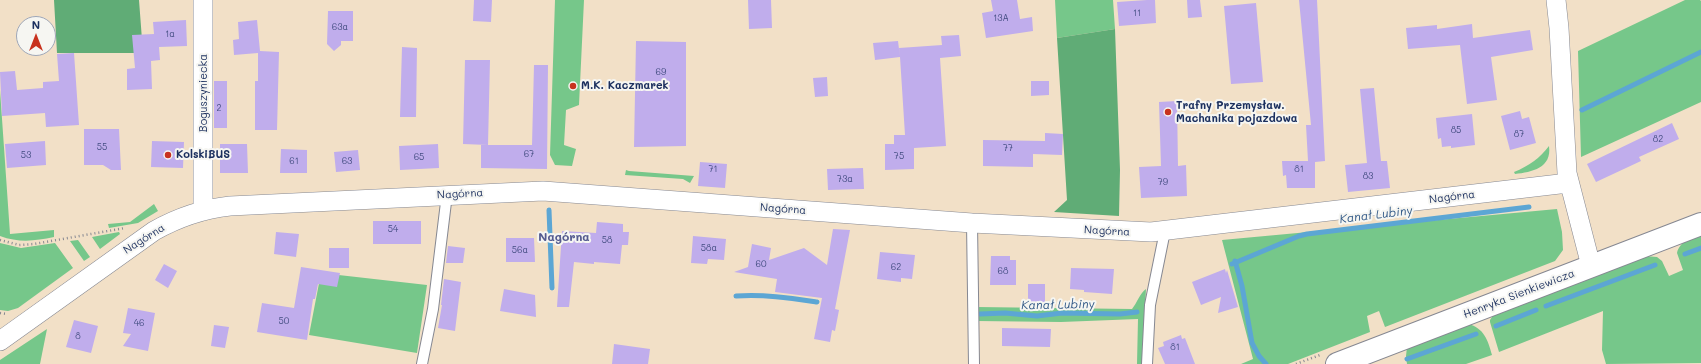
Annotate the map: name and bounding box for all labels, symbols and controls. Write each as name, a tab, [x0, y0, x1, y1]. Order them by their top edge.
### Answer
house number: 11	[1133, 8, 1141, 18]
house number: 13A	[993, 13, 1009, 23]
north arrow	[16, 16, 56, 56]
text: N	[32, 17, 40, 32]
house number: 63a	[332, 22, 348, 32]
house number: 1a	[165, 29, 175, 39]
street label: Boguszyniecka	[197, 54, 211, 132]
house number: 69	[656, 67, 666, 77]
place label: M.K. Kaczmarek	[581, 79, 668, 93]
marker: M.K. Kaczmarek	[568, 81, 578, 91]
place label: Trafny Przemysław. Machanika pojazdowa	[1176, 99, 1298, 125]
house number: 2	[216, 103, 222, 113]
marker: Trafny Przemysław. Machanika pojazdowa	[1163, 107, 1173, 117]
house number: 85	[1451, 125, 1461, 135]
house number: 87	[1514, 129, 1524, 139]
house number: 82	[1653, 134, 1663, 144]
house number: 55	[97, 142, 107, 152]
house number: 77	[1003, 143, 1013, 153]
place label: KolskiBUS	[176, 148, 230, 162]
house number: 67	[524, 149, 534, 159]
house number: 53	[21, 150, 31, 160]
marker: KolskiBUS	[163, 150, 173, 160]
house number: 75	[894, 151, 904, 161]
house number: 65	[414, 152, 424, 162]
house number: 61	[289, 156, 299, 166]
house number: 63	[342, 156, 352, 166]
house number: 71	[708, 164, 718, 174]
house number: 81	[1294, 164, 1304, 174]
house number: 83	[1363, 171, 1373, 181]
house number: 73a	[837, 174, 853, 184]
house number: 79	[1158, 177, 1168, 187]
street label: Nagórna	[437, 186, 483, 202]
street label: Nagórna	[1428, 188, 1476, 206]
street label: Nagórna	[759, 201, 807, 217]
water label: Kanał Lubiny	[1339, 203, 1413, 227]
street label: Nagórna	[121, 221, 167, 257]
street label: Nagórna	[1084, 223, 1130, 239]
house number: 54	[388, 224, 398, 234]
district label: Nagórna	[538, 230, 590, 244]
house number: 58	[602, 235, 612, 245]
house number: 58a	[701, 243, 717, 253]
house number: 56a	[512, 245, 528, 255]
house number: 60	[756, 259, 766, 269]
house number: 62	[891, 262, 901, 272]
house number: 68	[998, 266, 1008, 276]
street label: Henryka Sienkiewicza	[1462, 267, 1576, 321]
water label: Kanał Lubiny	[1021, 297, 1095, 313]
house number: 50	[279, 316, 289, 326]
house number: 46	[134, 318, 144, 328]
house number: 8	[75, 331, 81, 341]
house number: 81	[1170, 342, 1180, 352]

